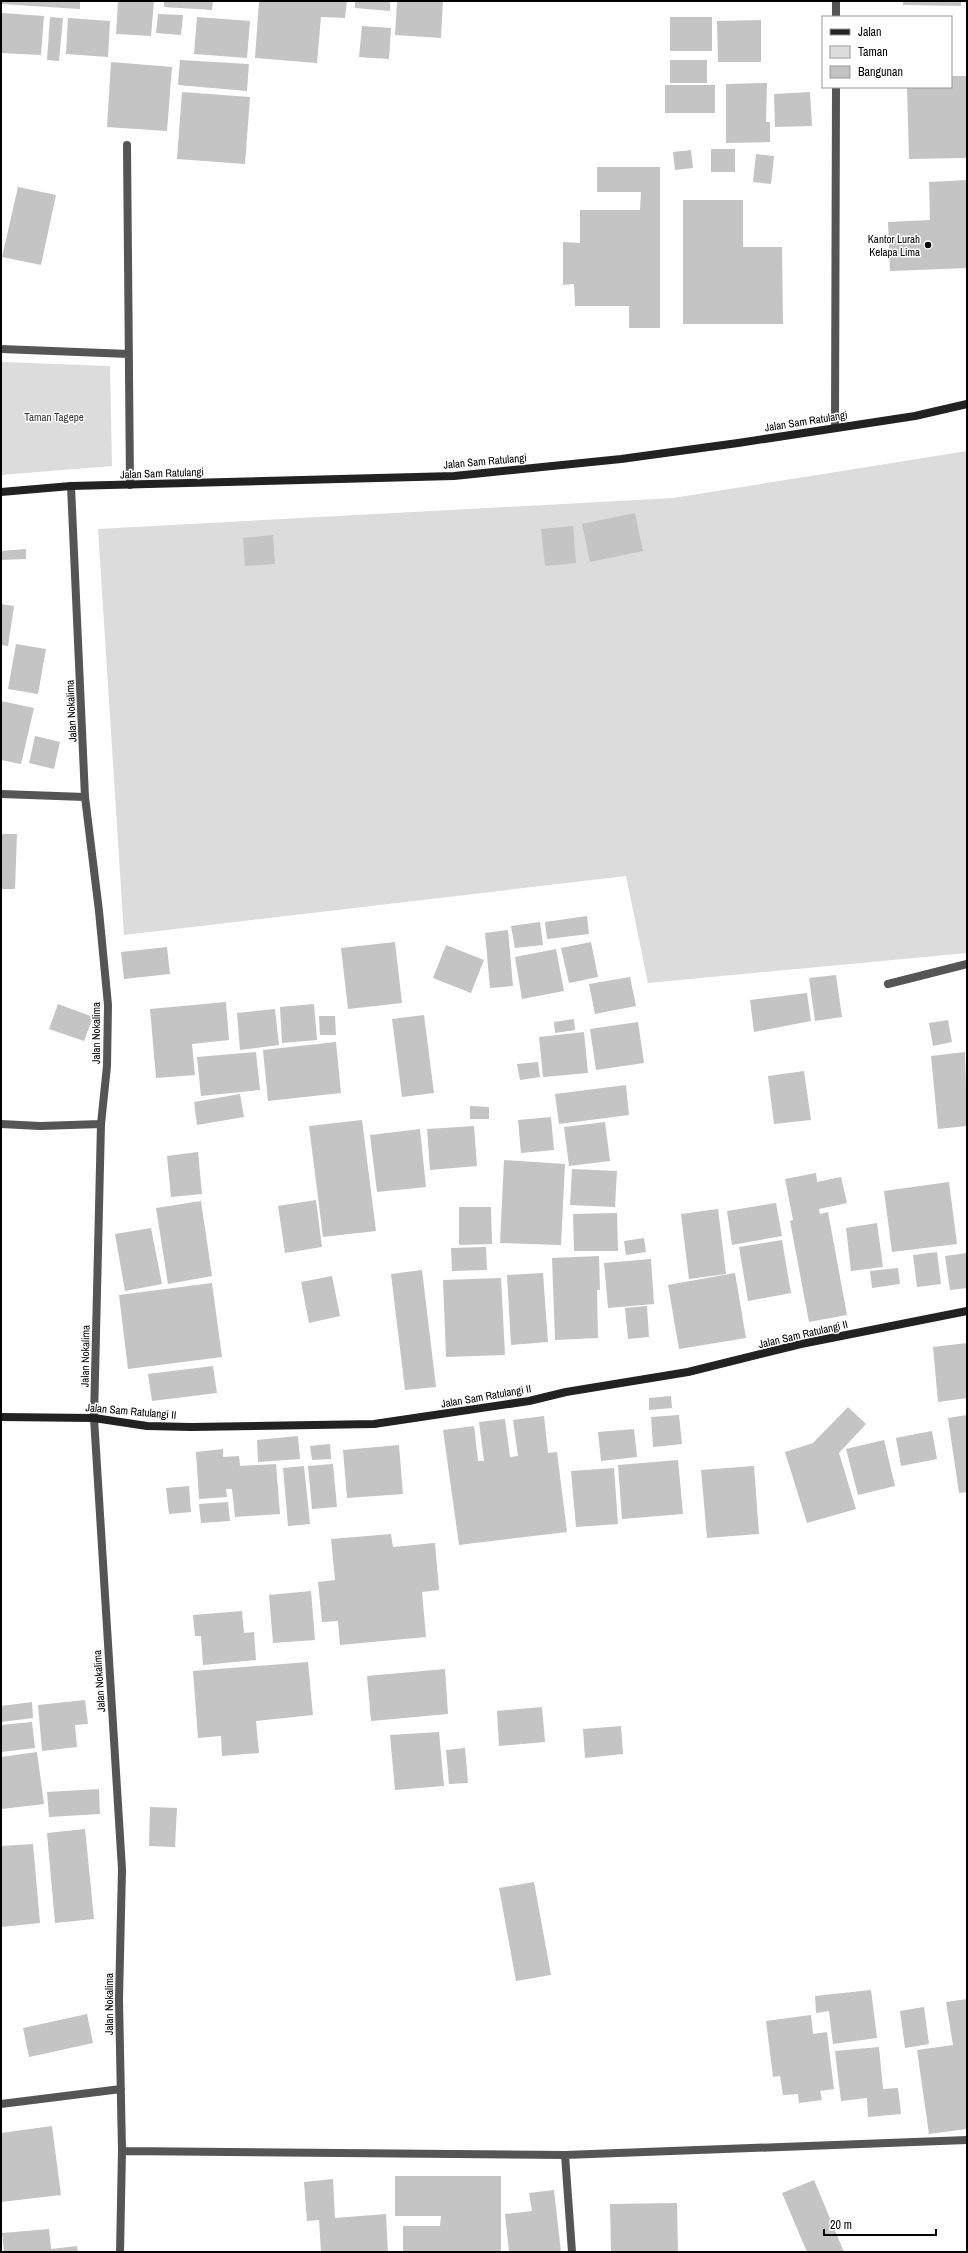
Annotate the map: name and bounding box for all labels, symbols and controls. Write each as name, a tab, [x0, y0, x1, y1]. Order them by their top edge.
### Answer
legend	[822, 16, 952, 88]
text: Jalan	[858, 24, 882, 40]
text: Taman	[858, 44, 888, 60]
text: Bangunan	[858, 64, 903, 80]
place label: Kantor Lurah Kelapa Lima	[868, 232, 920, 259]
marker: Kantor Lurah Kelapa Lima	[923, 240, 933, 250]
street label: Jalan Sam Ratulangi	[764, 408, 848, 434]
park label: Taman Tagepe	[24, 410, 84, 424]
street label: Jalan Sam Ratulangi	[443, 450, 527, 472]
street label: Jalan Sam Ratulangi	[120, 465, 204, 481]
street label: Jalan Nokalima	[62, 680, 80, 742]
street label: Jalan Nokalima	[89, 1002, 103, 1064]
street label: Jalan Sam Ratulangi II	[757, 1317, 849, 1351]
street label: Jalan Nokalima	[77, 1325, 93, 1387]
street label: Jalan Sam Ratulangi II	[440, 1381, 532, 1411]
street label: Jalan Sam Ratulangi II	[85, 1400, 177, 1422]
street label: Jalan Nokalima	[90, 1650, 108, 1712]
street label: Jalan Nokalima	[102, 1973, 116, 2035]
scale bar	[824, 2211, 936, 2237]
text: 20 m	[830, 2217, 852, 2233]

